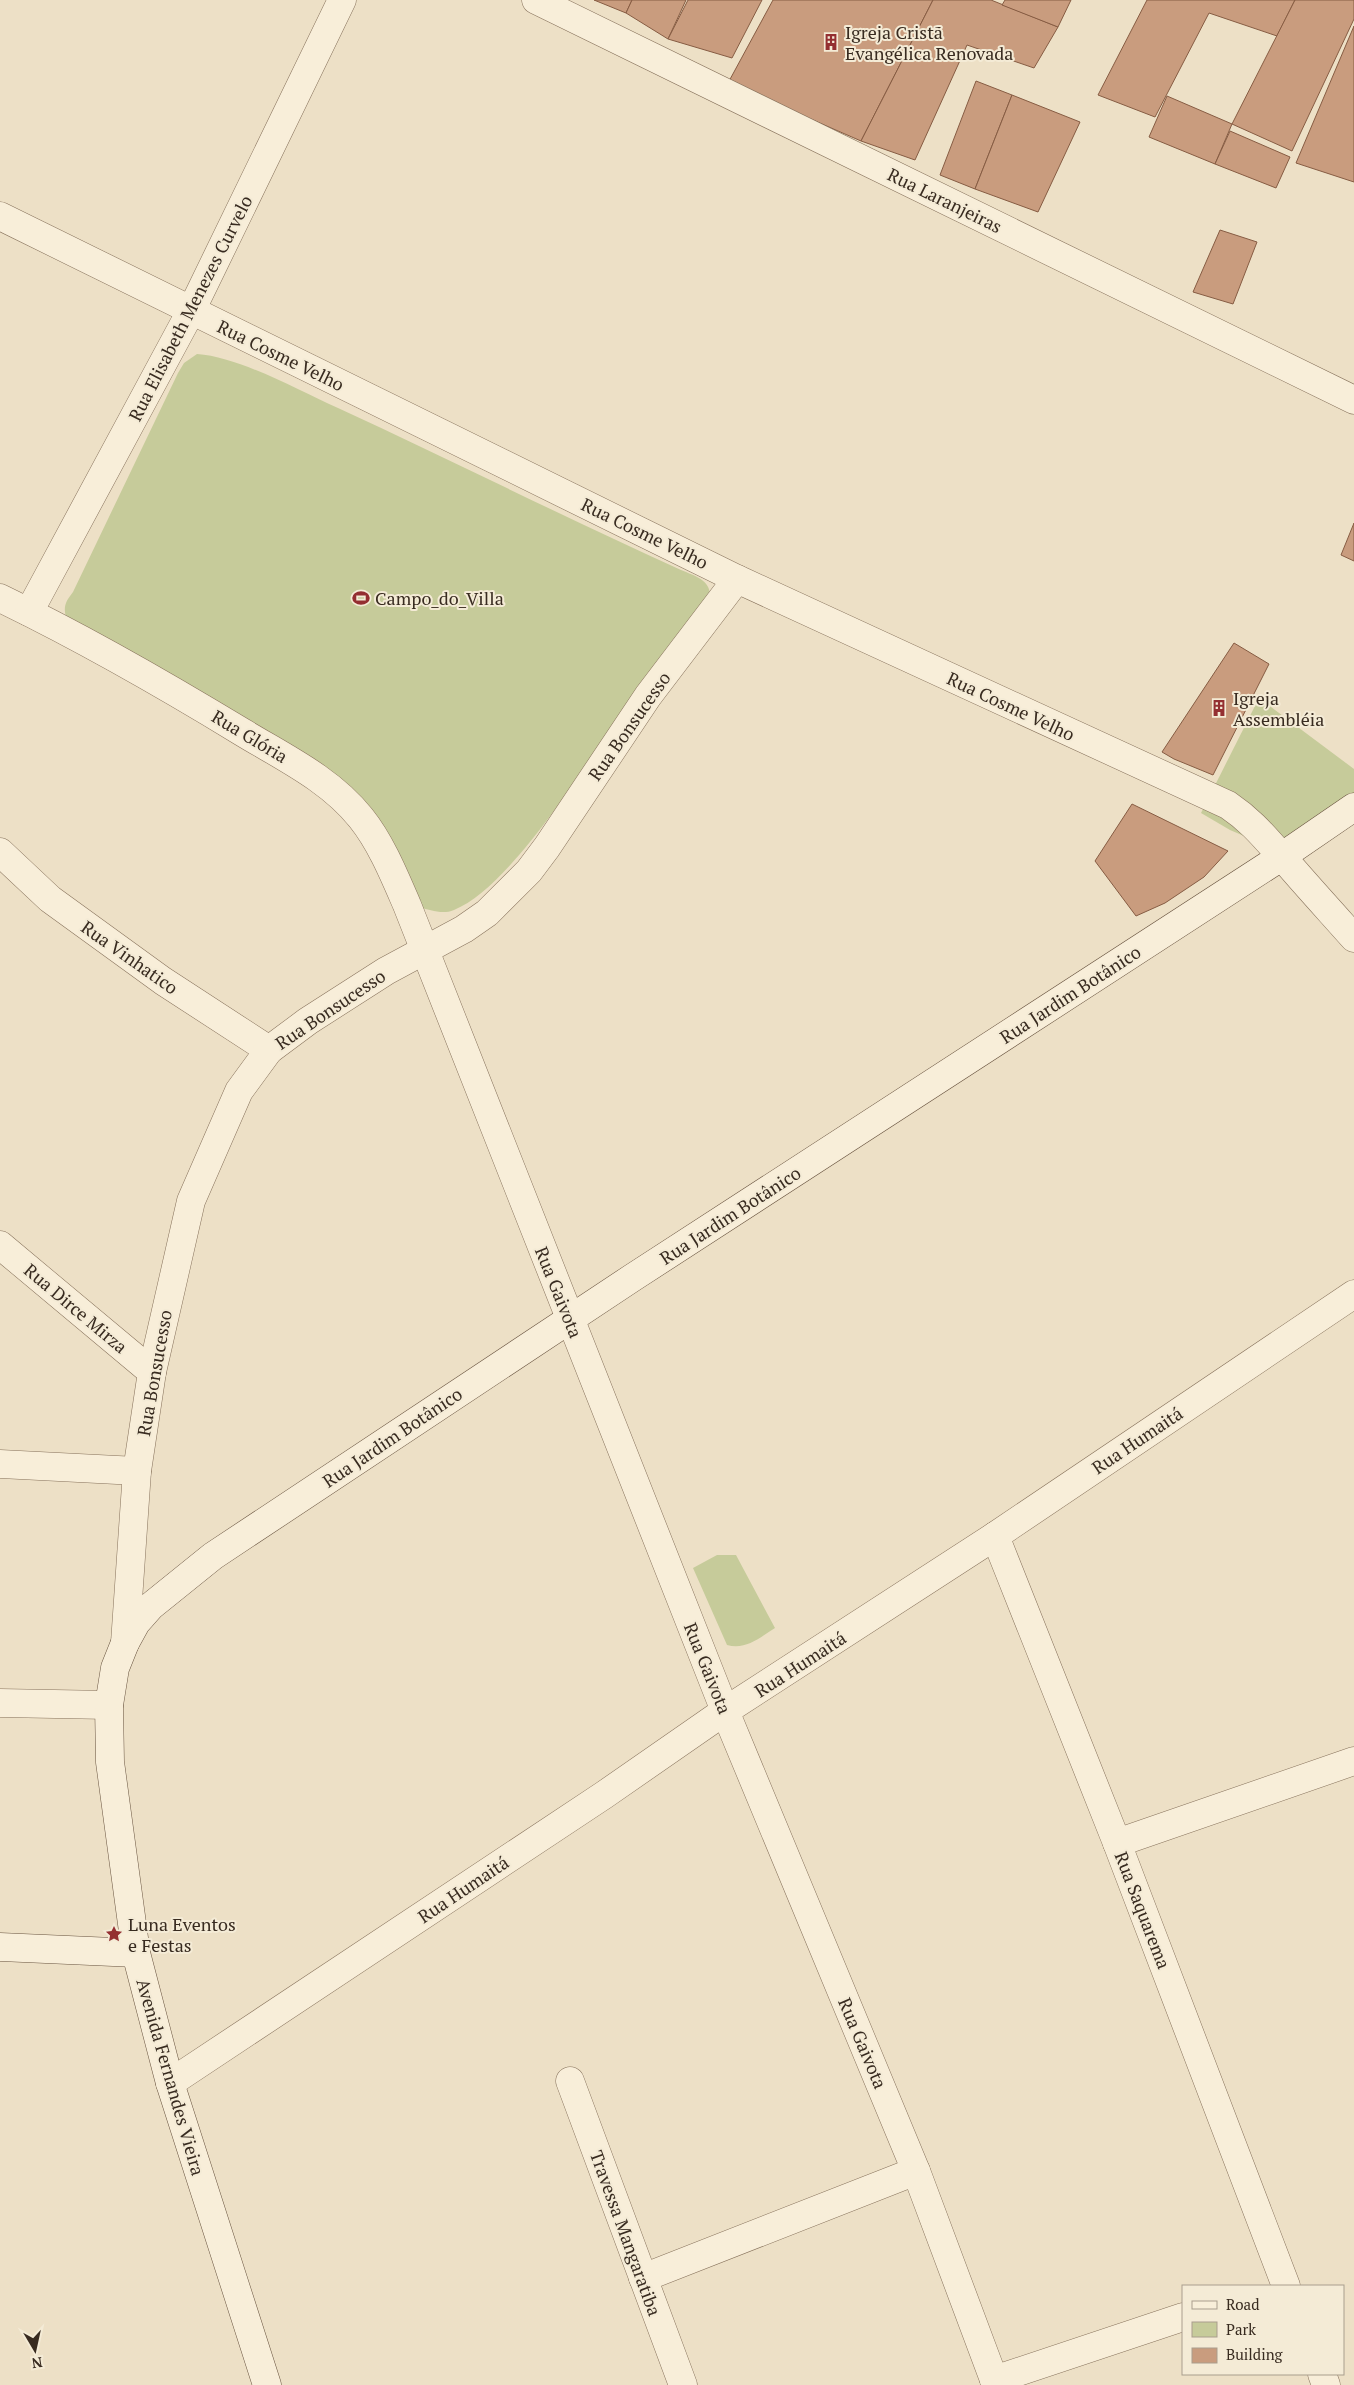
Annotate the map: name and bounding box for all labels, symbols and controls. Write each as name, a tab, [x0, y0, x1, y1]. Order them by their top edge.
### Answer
place label: Igreja Cristã Evangélica Renovada	[845, 20, 1013, 65]
building icon: Igreja Cristã Evangélica Renovada	[821, 32, 841, 52]
street label: Rua Laranjeiras	[884, 162, 1006, 238]
street label: Rua Elisabeth Menezes Curvelo	[122, 191, 258, 425]
street label: Rua Cosme Velho	[214, 314, 348, 396]
street label: Rua Cosme Velho	[578, 492, 712, 574]
place label: Campo_do_Villa	[375, 586, 504, 610]
sports icon: Campo_do_Villa	[351, 588, 371, 608]
street label: Rua Cosme Velho	[943, 666, 1079, 746]
street label: Rua Bonsucesso	[583, 667, 675, 785]
place label: Igreja Assembléia	[1233, 686, 1324, 731]
building icon: Igreja Assembléia	[1209, 698, 1229, 718]
street label: Rua Glória	[208, 704, 292, 768]
street label: Rua Vinhatico	[77, 915, 183, 999]
street label: Rua Jardim Botânico	[995, 939, 1145, 1049]
street label: Rua Bonsucesso	[270, 963, 390, 1055]
street label: Rua Jardim Botânico	[655, 1160, 805, 1270]
street label: Rua Gaivota	[530, 1243, 588, 1341]
street label: Rua Dirce Mirza	[19, 1258, 133, 1358]
street label: Rua Bonsucesso	[131, 1308, 177, 1438]
street label: Rua Jardim Botânico	[318, 1381, 466, 1493]
street label: Rua Humaitá	[1087, 1401, 1187, 1479]
street label: Rua Gaivota	[679, 1619, 737, 1717]
street label: Rua Humaitá	[750, 1625, 850, 1703]
street label: Rua Saquarema	[1110, 1848, 1176, 1972]
street label: Rua Humaitá	[413, 1850, 513, 1928]
place label: Luna Eventos e Festas	[128, 1912, 236, 1957]
place icon: Luna Eventos e Festas	[104, 1924, 124, 1944]
street label: Avenida Fernandes Vieira	[131, 1976, 211, 2178]
street label: Rua Gaivota	[833, 1994, 893, 2092]
street label: Travessa Mangaratiba	[585, 2147, 667, 2319]
legend	[1182, 2285, 1344, 2375]
text: Road	[1226, 2294, 1259, 2314]
text: Park	[1226, 2319, 1256, 2339]
north arrow	[10, 2325, 60, 2375]
text: Building	[1226, 2344, 1284, 2364]
text: N	[30, 2353, 44, 2374]

